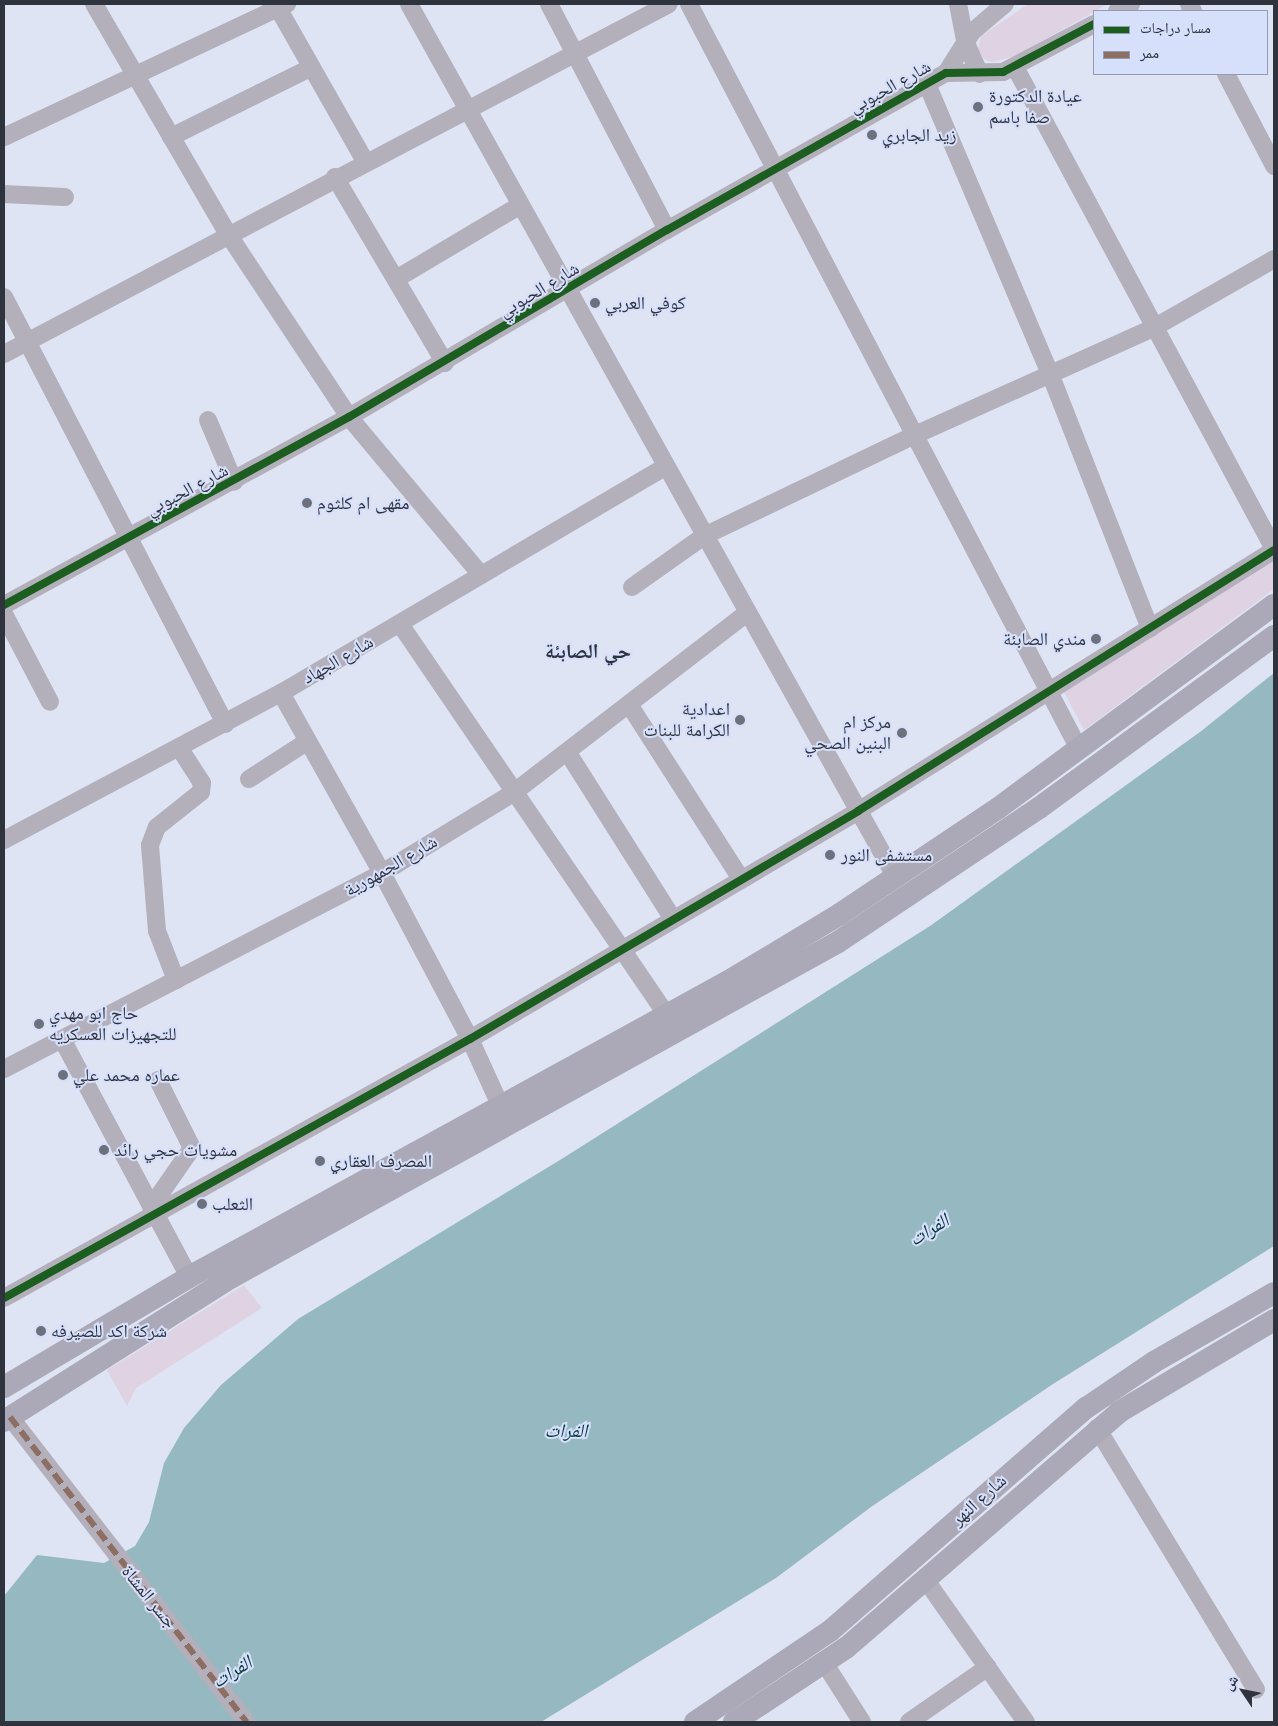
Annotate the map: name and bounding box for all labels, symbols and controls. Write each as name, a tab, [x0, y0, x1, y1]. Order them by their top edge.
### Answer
legend	[1093, 10, 1268, 75]
text: مسار دراجات	[1140, 18, 1211, 37]
text: ممر	[1140, 43, 1159, 62]
street label: شارع الحبوبي	[845, 56, 935, 118]
place label: عيادة الدكتورة صفا باسم	[989, 86, 1082, 128]
marker: عيادة الدكتورة صفا باسم	[971, 100, 985, 114]
place label: زيد الجابري	[882, 124, 956, 146]
marker: زيد الجابري	[866, 129, 878, 141]
street label: شارع الحبوبي	[495, 258, 583, 322]
place label: كوفي العربي	[605, 292, 686, 314]
marker: كوفي العربي	[589, 297, 601, 309]
street label: شارع الحبوبي	[142, 459, 232, 521]
place label: مقهى ام كلثوم	[317, 492, 410, 514]
marker: مقهى ام كلثوم	[301, 497, 313, 509]
place label: مندي الصابئة	[1003, 628, 1086, 650]
street label: شارع الجهاد	[299, 631, 377, 689]
marker: مندي الصابئة	[1090, 633, 1102, 645]
district label: حي الصابئة	[545, 639, 631, 663]
place label: اعدادية الكرامة للبنات	[644, 699, 730, 742]
place label: مركز ام البنين الصحي	[804, 712, 891, 754]
marker: اعدادية الكرامة للبنات	[734, 714, 746, 726]
marker: مركز ام البنين الصحي	[895, 726, 909, 740]
street label: شارع الجمهورية	[341, 831, 441, 901]
place label: مستشفى النور	[841, 844, 932, 866]
marker: مستشفى النور	[823, 848, 837, 862]
place label: حاج ابو مهدي للتجهيزات العسكريه	[49, 1003, 177, 1046]
marker: حاج ابو مهدي للتجهيزات العسكريه	[33, 1018, 45, 1030]
place label: عماره محمد علي	[73, 1064, 180, 1086]
marker: عماره محمد علي	[57, 1069, 69, 1081]
place label: مشويات حجي رائد	[114, 1139, 237, 1161]
marker: مشويات حجي رائد	[98, 1144, 110, 1156]
place label: المصرف العقاري	[330, 1150, 432, 1172]
marker: المصرف العقاري	[314, 1155, 326, 1167]
place label: الثعلب	[212, 1193, 253, 1215]
marker: الثعلب	[196, 1198, 208, 1210]
water label: الفرات	[905, 1209, 953, 1251]
place label: شركة اكد للصيرفه	[51, 1320, 167, 1342]
marker: شركة اكد للصيرفه	[35, 1325, 47, 1337]
water label: الفرات	[545, 1420, 587, 1442]
street label: شارع النهر	[947, 1470, 1011, 1530]
street label: جسر المشاة	[117, 1561, 181, 1633]
water label: الفرات	[208, 1651, 256, 1693]
north arrow	[1218, 1666, 1268, 1716]
text: ش	[1219, 1671, 1242, 1694]

